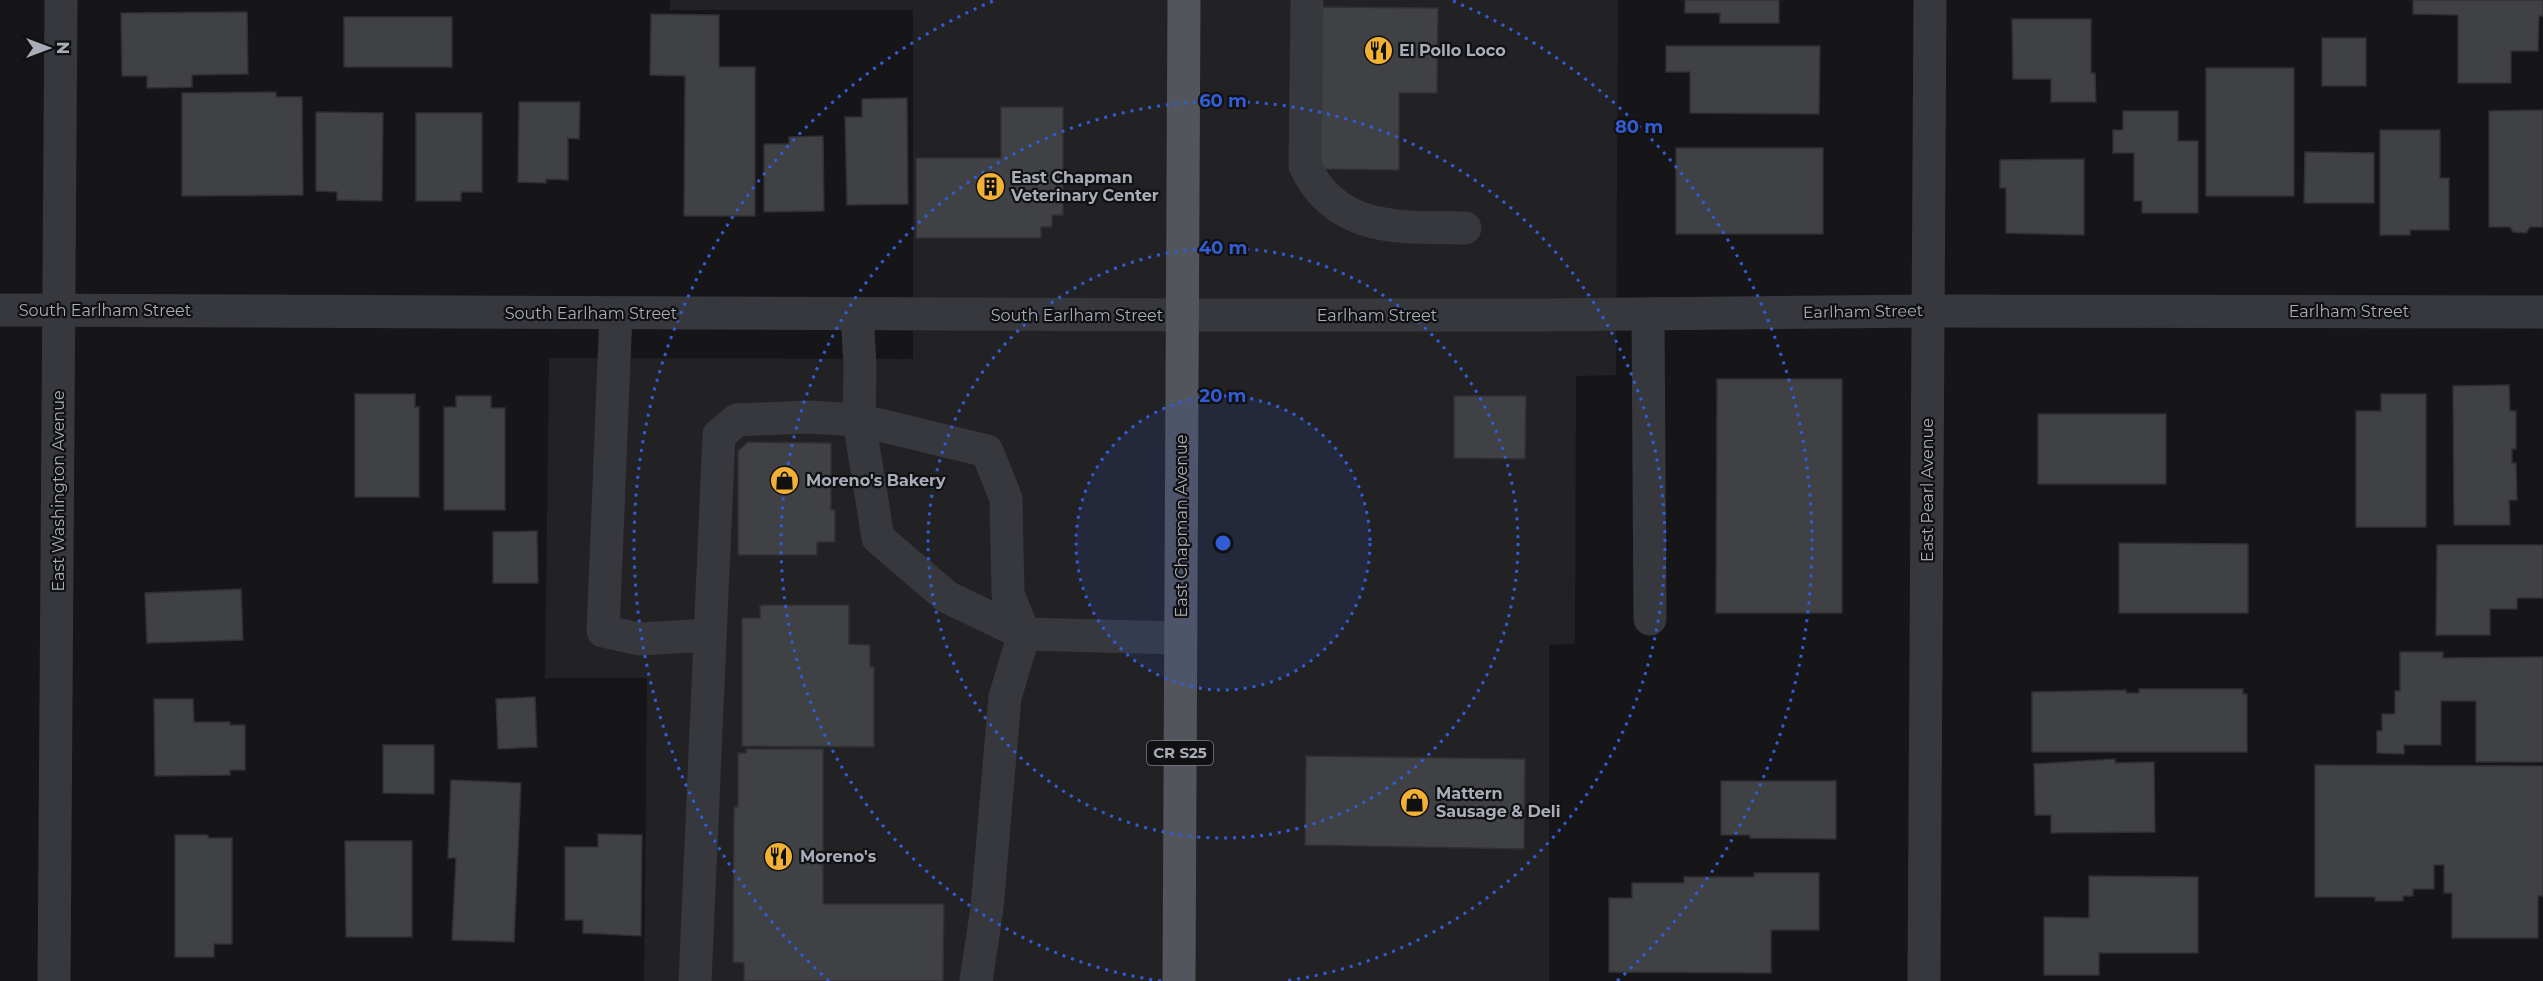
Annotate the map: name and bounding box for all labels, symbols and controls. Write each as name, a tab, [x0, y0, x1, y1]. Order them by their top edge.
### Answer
north arrow	[18, 18, 78, 78]
restaurant icon: El Pollo Loco	[1362, 34, 1394, 66]
place label: El Pollo Loco	[1399, 41, 1506, 60]
text: N	[53, 42, 72, 54]
text: 60 m	[1199, 90, 1247, 112]
text: 80 m	[1615, 116, 1663, 138]
place label: East Chapman Veterinary Center	[1010, 168, 1159, 205]
building icon: East Chapman Veterinary Center	[974, 170, 1006, 202]
text: 40 m	[1199, 237, 1247, 259]
street label: South Earlham Street	[19, 301, 192, 320]
street label: Earlham Street	[1803, 301, 1924, 322]
street label: Earlham Street	[2289, 302, 2410, 321]
street label: South Earlham Street	[505, 304, 678, 323]
street label: South Earlham Street	[991, 306, 1164, 325]
street label: Earlham Street	[1317, 306, 1438, 325]
text: 20 m	[1200, 385, 1246, 407]
street label: East Washington Avenue	[49, 390, 68, 592]
street label: East Pearl Avenue	[1918, 418, 1937, 562]
street label: East Chapman Avenue	[1172, 435, 1191, 617]
shop icon: Moreno's Bakery	[769, 464, 801, 496]
place label: Moreno's Bakery	[806, 471, 946, 490]
centre of rings	[1213, 533, 1233, 553]
road number: CR S25	[1147, 741, 1213, 765]
place label: Mattern Sausage & Deli	[1436, 784, 1560, 821]
shop icon: Mattern Sausage & Deli	[1399, 786, 1431, 818]
restaurant icon: Moreno's	[763, 840, 795, 872]
place label: Moreno's	[800, 847, 877, 866]

